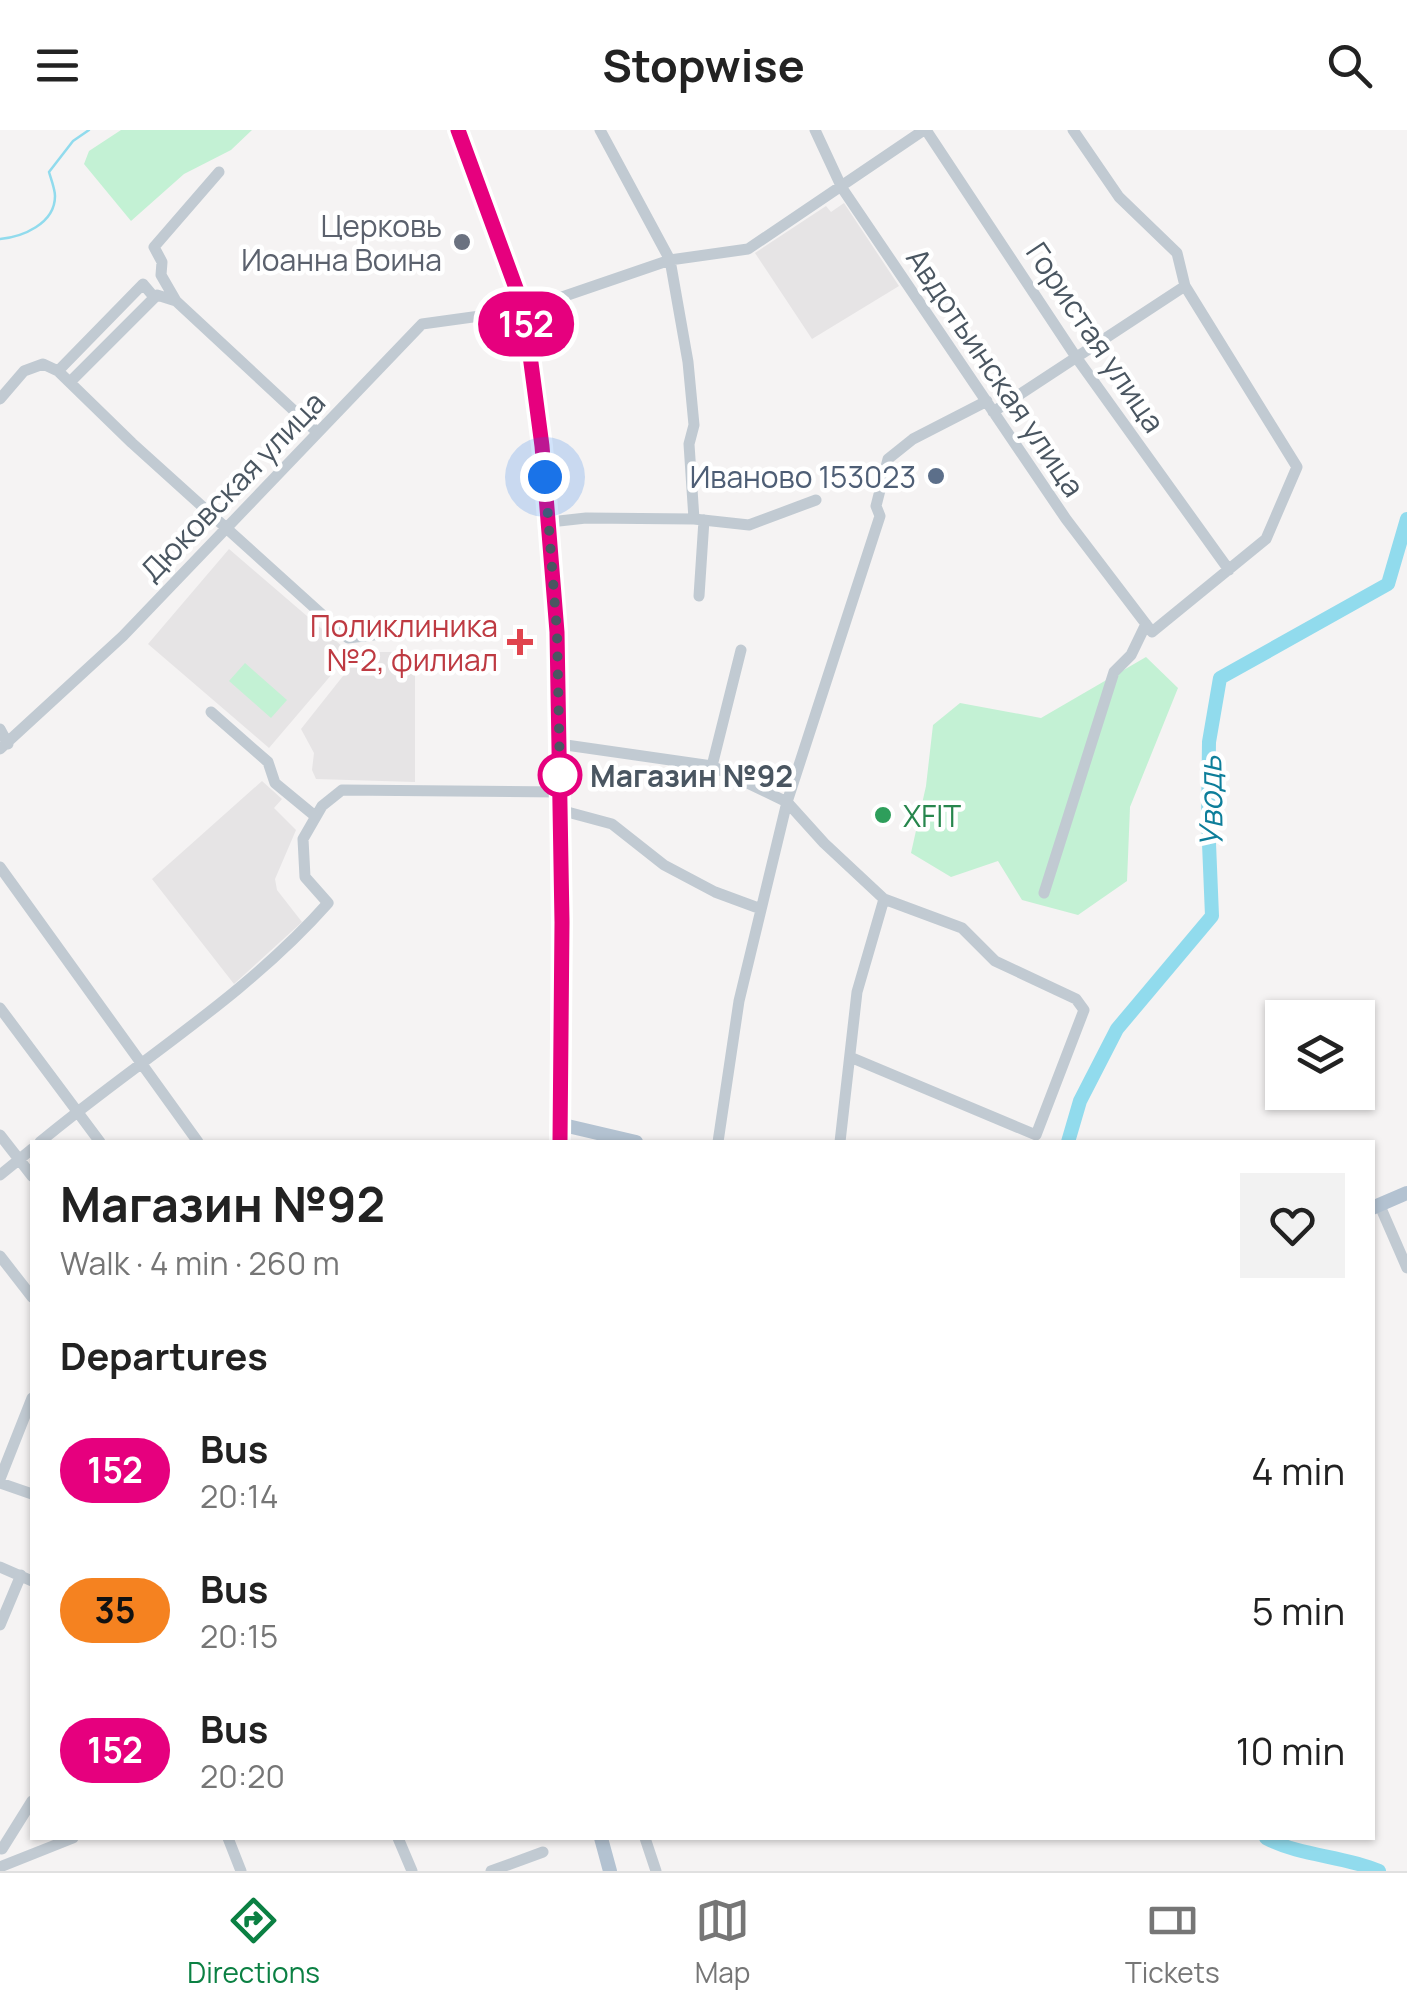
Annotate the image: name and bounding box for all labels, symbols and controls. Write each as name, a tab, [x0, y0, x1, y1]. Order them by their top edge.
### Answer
text: Stopwise	[602, 34, 805, 96]
icon: menu	[30, 38, 85, 93]
icon: search	[1322, 38, 1377, 93]
place label: Церковь Иоанна Воина	[241, 205, 442, 280]
marker: Церковь Иоанна Воина	[451, 231, 473, 253]
street label: Гористая улица	[1017, 234, 1175, 440]
street label: Авдотьинская улица	[898, 240, 1094, 504]
line badge: 152	[468, 292, 584, 356]
text: 152	[498, 300, 554, 348]
street label: Дюковская улица	[131, 382, 333, 590]
your location	[520, 452, 570, 502]
place label: Иваново 153023	[690, 456, 916, 497]
marker: Иваново 153023	[925, 465, 947, 487]
place label: Поликлиника №2, филиал	[310, 605, 498, 680]
marker: Поликлиника №2, филиал	[507, 629, 533, 655]
marker: Магазин №92	[539, 754, 581, 796]
place label: Магазин №92	[590, 755, 793, 796]
water label: Уводь	[1187, 755, 1233, 848]
place label: XFIT	[903, 795, 961, 836]
marker: XFIT	[872, 804, 894, 826]
map controls	[1265, 1000, 1375, 1110]
button: layers	[1265, 1000, 1375, 1110]
text: Магазин №92	[60, 1171, 385, 1236]
button: heart	[1240, 1173, 1345, 1278]
text: Walk · 4 min · 260 m	[60, 1241, 340, 1285]
text: Departures	[60, 1329, 268, 1381]
text: Bus	[200, 1422, 268, 1474]
text: 4 min	[1251, 1444, 1345, 1496]
text: 152	[87, 1446, 143, 1494]
text: 20:14	[200, 1474, 279, 1518]
text: Bus	[200, 1562, 268, 1614]
text: 5 min	[1252, 1584, 1345, 1636]
text: 35	[95, 1586, 135, 1634]
text: 20:15	[200, 1614, 278, 1658]
text: Bus	[200, 1702, 268, 1754]
text: 10 min	[1236, 1724, 1345, 1776]
text: 152	[87, 1726, 143, 1774]
text: 20:20	[200, 1754, 285, 1798]
tab: Directions	[187, 1893, 320, 1991]
tab: Map	[695, 1893, 750, 1991]
tab: Tickets	[1125, 1893, 1220, 1991]

